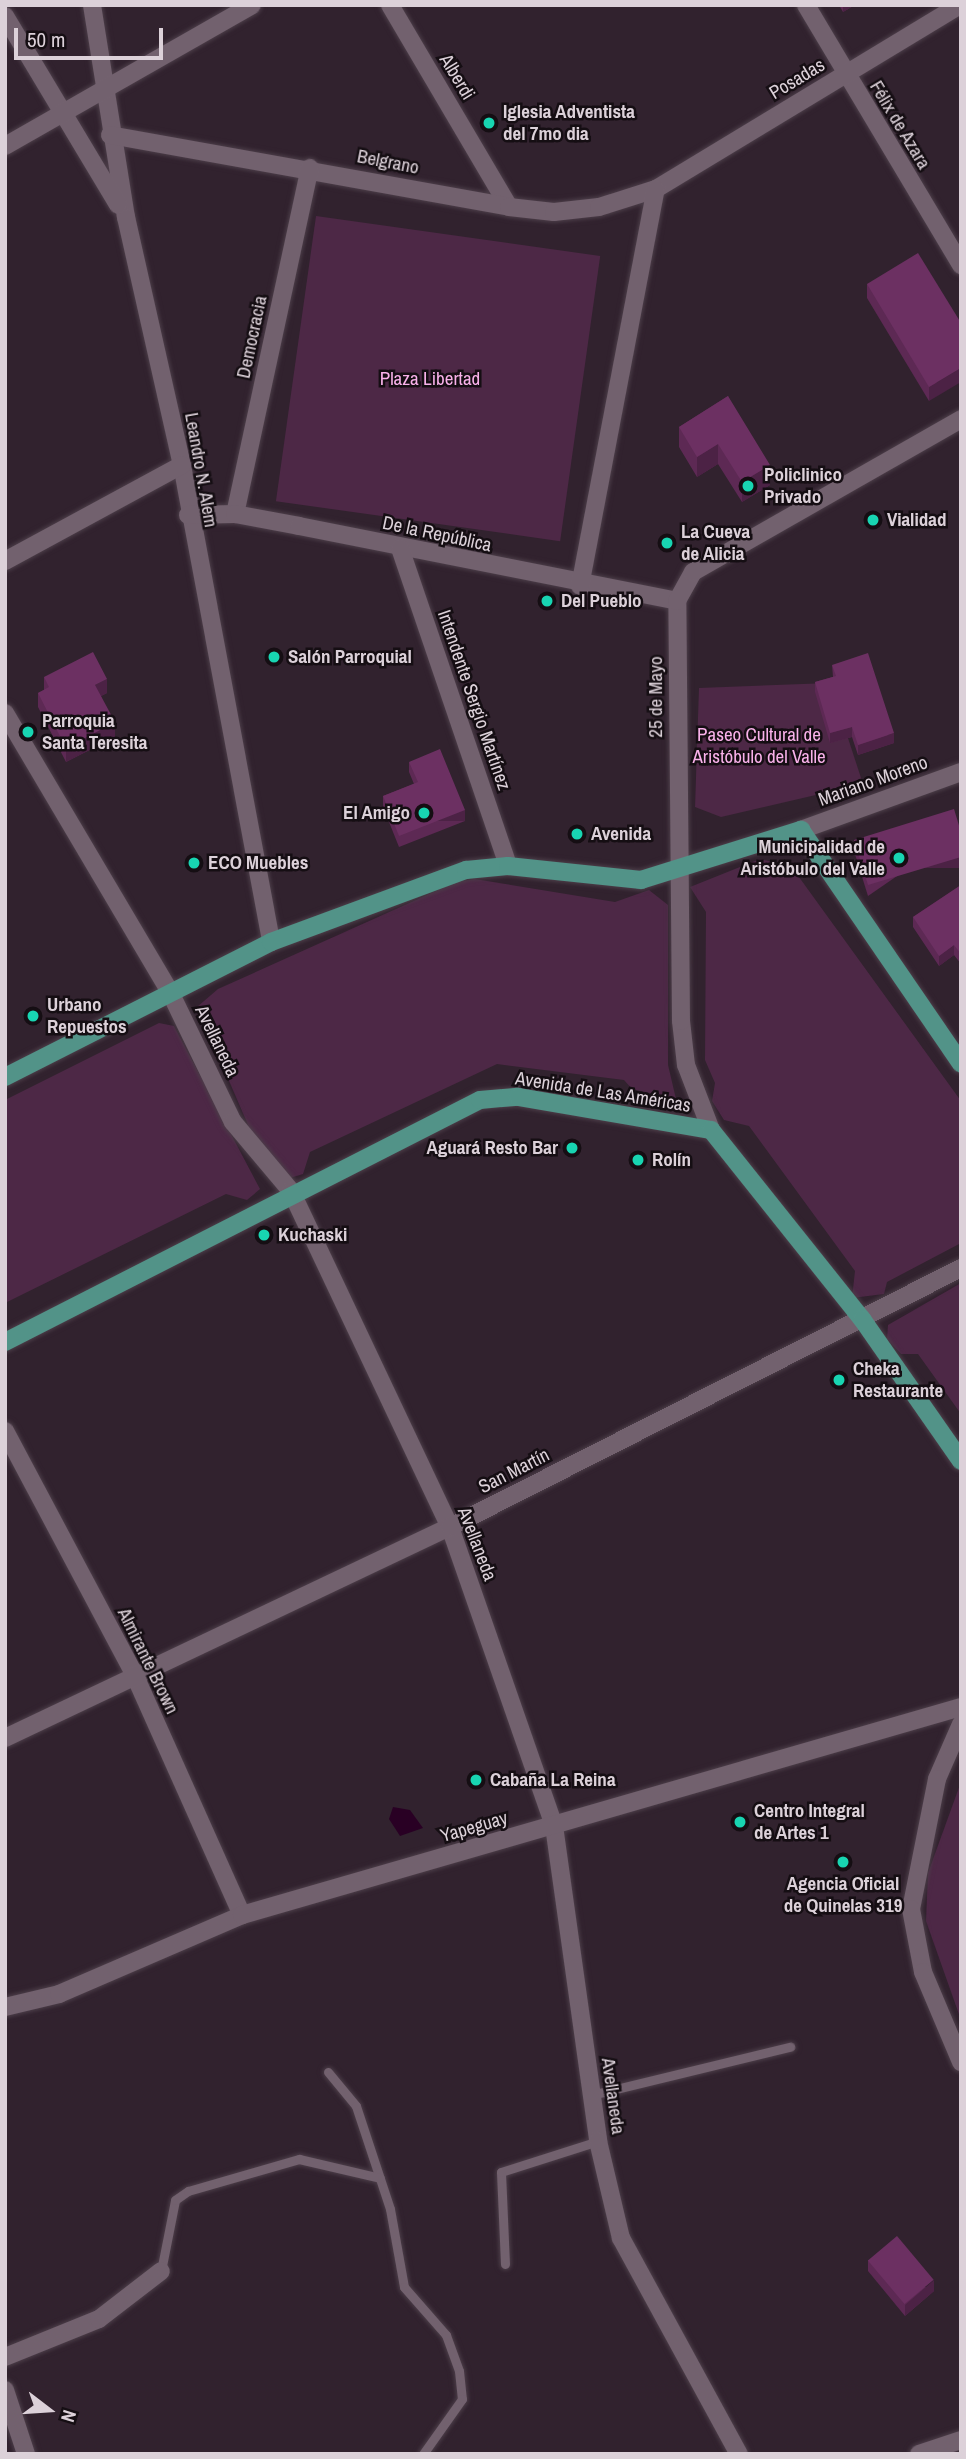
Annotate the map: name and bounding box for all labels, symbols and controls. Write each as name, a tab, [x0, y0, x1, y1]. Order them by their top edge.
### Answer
scale bar	[18, 14, 166, 58]
text: 50 m	[27, 25, 65, 54]
street label: Alberdi	[435, 50, 479, 104]
street label: Posadas	[765, 54, 829, 104]
street label: Félix de Azara	[865, 76, 935, 174]
place label: Iglesia Adventista del 7mo dia	[503, 101, 635, 145]
marker: Iglesia Adventista del 7mo dia	[481, 115, 497, 131]
street label: Belgrano	[355, 145, 421, 179]
street label: Democracia	[232, 294, 272, 380]
park label: Plaza Libertad	[380, 368, 480, 390]
street label: Leandro N. Alem	[180, 410, 222, 530]
place label: Policlinico Privado	[764, 464, 842, 508]
marker: Policlinico Privado	[738, 476, 758, 496]
place label: Vialidad	[887, 509, 946, 531]
street label: De la República	[380, 511, 494, 557]
marker: Vialidad	[865, 512, 881, 528]
place label: La Cueva de Alicia	[681, 521, 750, 565]
marker: La Cueva de Alicia	[659, 535, 675, 551]
place label: Del Pueblo	[561, 590, 642, 612]
marker: Del Pueblo	[539, 593, 555, 609]
street label: Intendente Sergio Martínez	[432, 607, 516, 793]
place label: Salón Parroquial	[288, 646, 412, 668]
marker: Salón Parroquial	[266, 649, 282, 665]
street label: 25 de Mayo	[645, 656, 667, 738]
place label: Parroquia Santa Teresita	[42, 710, 147, 754]
marker: Parroquia Santa Teresita	[20, 724, 36, 740]
park label: Paseo Cultural de Aristóbulo del Valle	[692, 724, 826, 768]
street label: Mariano Moreno	[815, 751, 931, 811]
place label: El Amigo	[342, 802, 410, 824]
marker: El Amigo	[416, 805, 432, 821]
place label: Avenida	[591, 823, 651, 845]
marker: Avenida	[569, 826, 585, 842]
place label: Municipalidad de Aristóbulo del Valle	[740, 836, 885, 880]
marker: Municipalidad de Aristóbulo del Valle	[891, 850, 907, 866]
place label: ECO Muebles	[208, 852, 308, 874]
marker: ECO Muebles	[186, 855, 202, 871]
place label: Urbano Repuestos	[47, 994, 127, 1038]
street label: Avellaneda	[190, 1001, 244, 1081]
marker: Urbano Repuestos	[25, 1008, 41, 1024]
street label: Avenida de Las Américas	[513, 1067, 693, 1117]
place label: Aguará Resto Bar	[426, 1137, 558, 1159]
marker: Aguará Resto Bar	[564, 1140, 580, 1156]
place label: Rolín	[652, 1149, 691, 1171]
marker: Rolín	[630, 1152, 646, 1168]
place label: Kuchaski	[278, 1224, 347, 1246]
marker: Kuchaski	[256, 1227, 272, 1243]
place label: Cheka Restaurante	[853, 1358, 943, 1402]
marker: Cheka Restaurante	[831, 1372, 847, 1388]
street label: San Martín	[475, 1444, 553, 1498]
street label: Avellaneda	[453, 1504, 501, 1584]
street label: Almirante Brown	[113, 1604, 183, 1718]
place label: Cabaña La Reina	[490, 1769, 616, 1791]
marker: Cabaña La Reina	[468, 1772, 484, 1788]
place label: Centro Integral de Artes 1	[754, 1800, 865, 1844]
street label: Yapeguay	[438, 1807, 510, 1847]
marker: Centro Integral de Artes 1	[732, 1814, 748, 1830]
marker: Agencia Oficial de Quinelas 319	[835, 1854, 851, 1870]
place label: Agencia Oficial de Quinelas 319	[784, 1873, 902, 1917]
street label: Avellaneda	[596, 2056, 630, 2136]
north arrow	[14, 2375, 84, 2445]
text: N	[55, 2407, 83, 2425]

